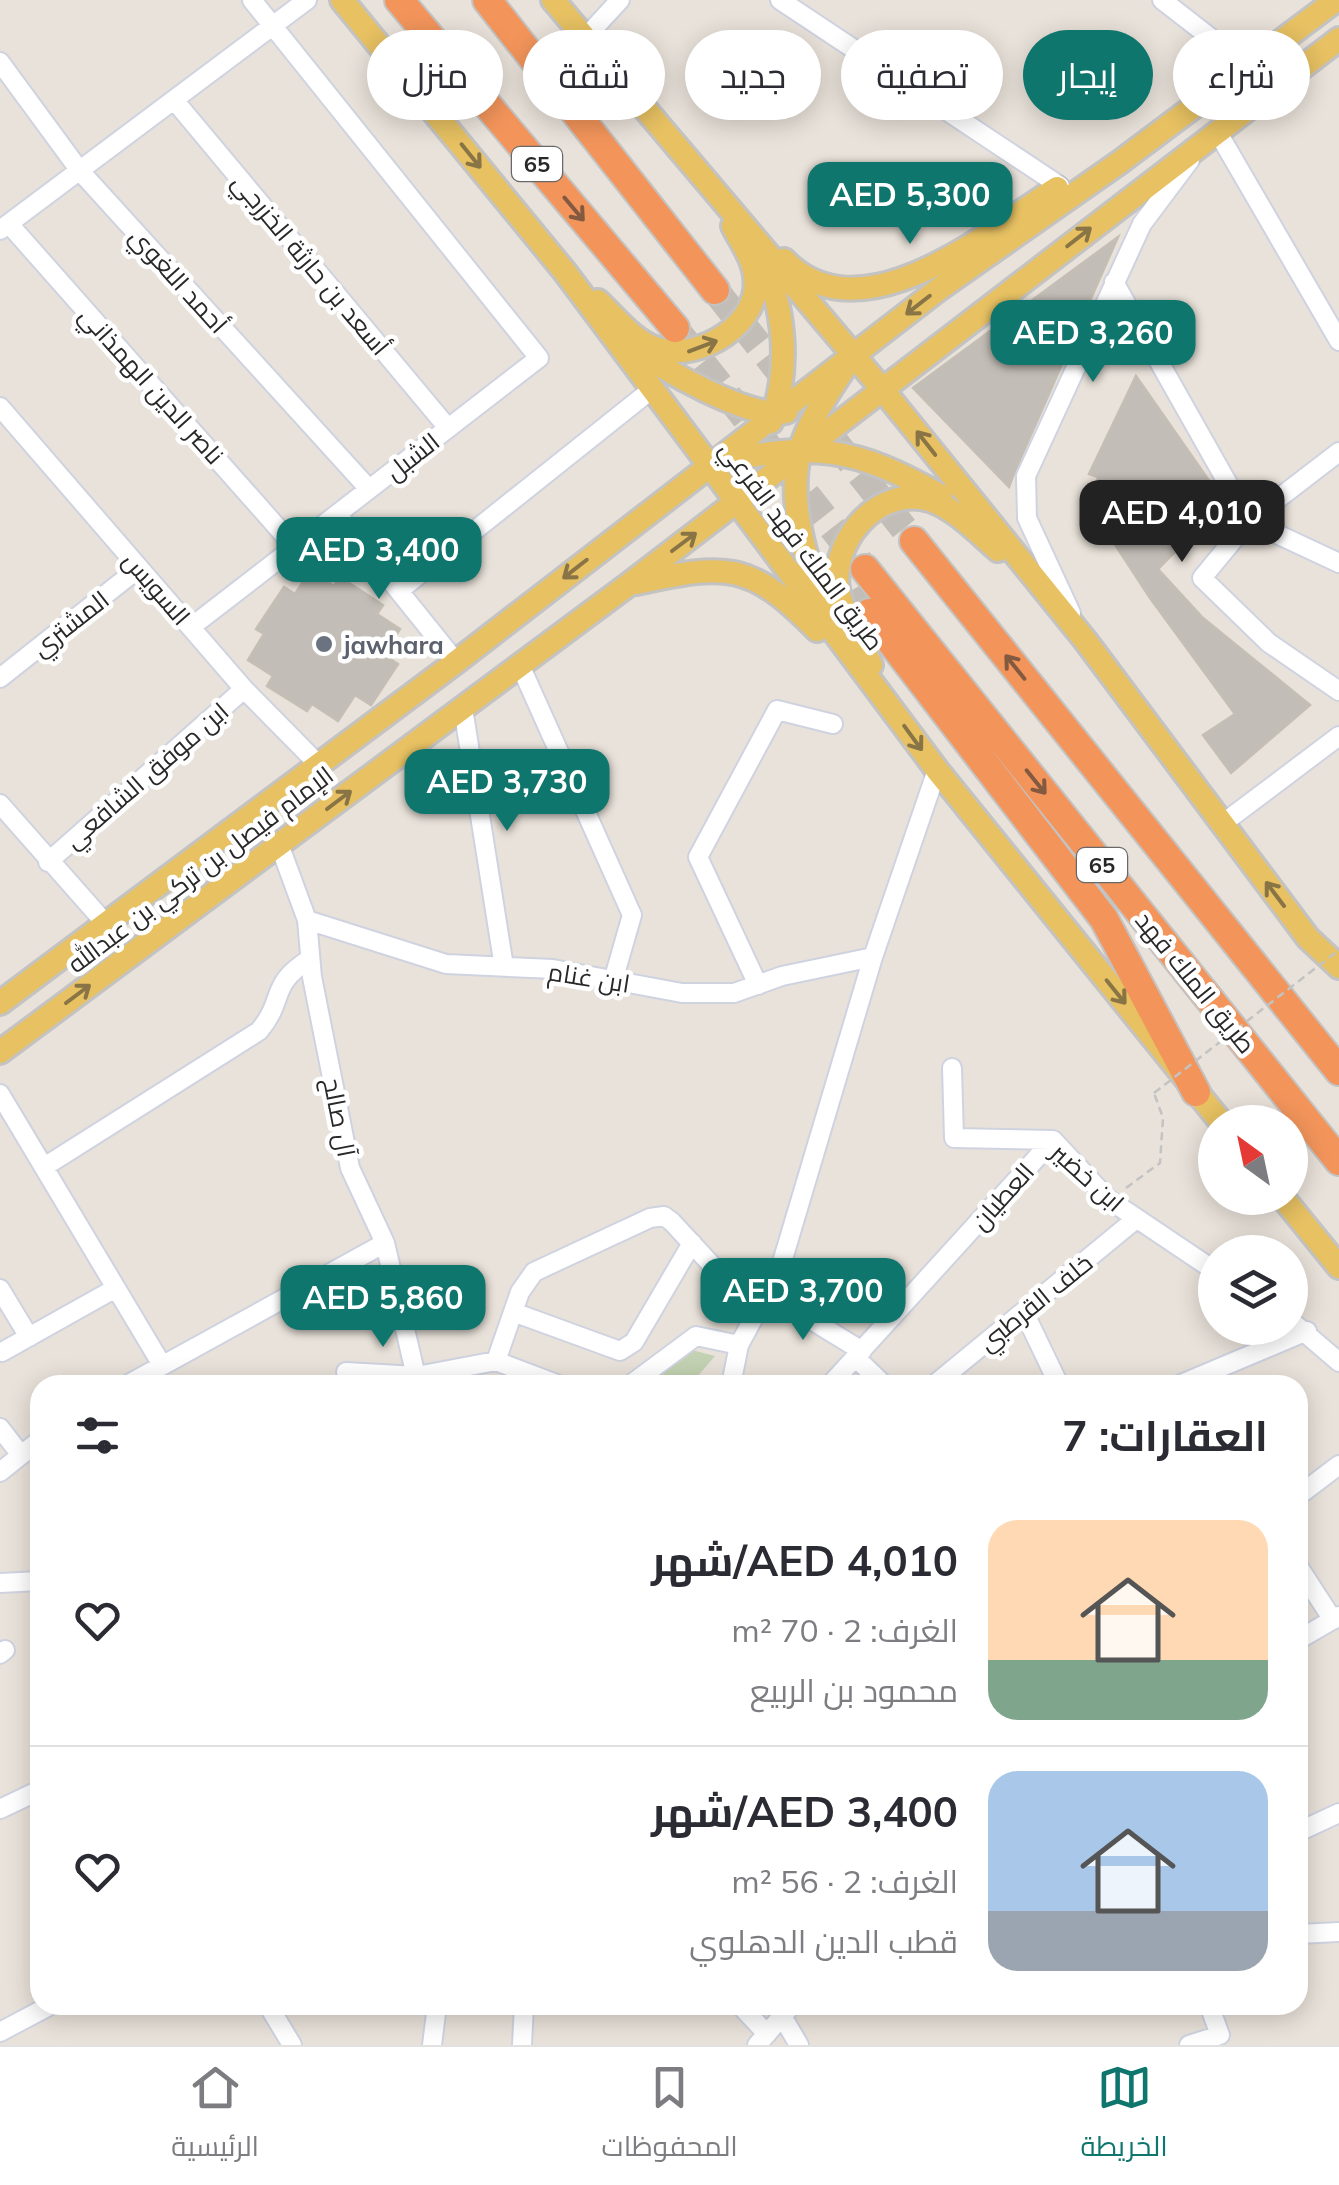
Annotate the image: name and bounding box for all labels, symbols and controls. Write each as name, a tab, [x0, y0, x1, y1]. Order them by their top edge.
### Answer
chip: منزل	[367, 30, 503, 120]
chip: شقة	[523, 30, 665, 120]
chip: جديد	[685, 30, 821, 120]
chip: تصفية	[841, 30, 1003, 120]
chip: إيجار	[1023, 30, 1153, 120]
chip: شراء	[1173, 30, 1310, 120]
one-way arrow	[459, 143, 481, 169]
road number: 65	[512, 147, 562, 181]
pin: AED 5,300	[796, 162, 1024, 247]
street label: أسعد بن حارثة الخزرجي	[222, 167, 396, 365]
text: AED 5,300	[830, 174, 990, 214]
one-way arrow	[563, 195, 585, 221]
street label: أحمد اللغوي	[120, 221, 234, 343]
one-way arrow	[1065, 226, 1092, 247]
one-way arrow	[905, 294, 932, 315]
street label: ناصر الدين الهمذاني	[69, 300, 231, 473]
pin: AED 3,260	[979, 300, 1207, 385]
text: AED 3,260	[1013, 312, 1173, 352]
one-way arrow	[686, 336, 717, 354]
street label: الشبل	[379, 425, 445, 487]
one-way arrow	[915, 431, 937, 457]
street label: طريق الملك فهد الفرعي	[709, 434, 891, 659]
pin: AED 4,010	[1068, 480, 1296, 565]
text: AED 4,010	[1102, 492, 1262, 532]
pin: AED 3,400	[265, 517, 493, 602]
text: AED 3,400	[299, 529, 459, 569]
one-way arrow	[670, 532, 696, 554]
street label: السويس	[117, 545, 197, 631]
one-way arrow	[562, 557, 588, 579]
street label: المشتري	[25, 583, 118, 667]
place label: jawhara	[342, 629, 444, 660]
marker: jawhara	[313, 633, 335, 655]
one-way arrow	[1004, 655, 1026, 681]
street label: ابن موفق الشافعي	[57, 695, 238, 859]
one-way arrow	[902, 723, 923, 751]
pin: AED 3,730	[393, 749, 621, 834]
street label: الإمام فيصل بن تركي بن عبدالله	[61, 759, 342, 983]
text: AED 3,730	[427, 761, 587, 801]
one-way arrow	[1025, 768, 1047, 794]
one-way arrow	[325, 789, 352, 810]
road number: 65	[1077, 848, 1127, 882]
one-way arrow	[1264, 881, 1285, 908]
street label: طريق الملك فهد	[1128, 905, 1263, 1060]
street label: ابن غنام	[545, 955, 632, 1002]
one-way arrow	[1105, 978, 1126, 1005]
one-way arrow	[64, 983, 91, 1004]
street label: آل صالح	[315, 1075, 363, 1160]
north arrow	[1198, 1105, 1308, 1215]
map controls	[1198, 1105, 1308, 1345]
street label: ابن خضير	[1044, 1135, 1131, 1218]
street label: العطيان	[964, 1156, 1040, 1236]
button: layers	[1198, 1235, 1308, 1345]
street label: خلف القرطبي	[972, 1247, 1101, 1361]
pin: AED 3,700	[689, 1258, 917, 1343]
pin: AED 5,860	[269, 1265, 497, 1350]
text: AED 3,700	[723, 1270, 883, 1310]
text: AED 5,860	[303, 1277, 463, 1317]
icon: filters	[70, 1408, 125, 1463]
text: العقارات: 7	[1062, 1409, 1268, 1462]
text: AED 4,010/شهر	[651, 1534, 958, 1587]
icon: home	[1068, 1560, 1188, 1680]
icon: heart	[70, 1593, 125, 1648]
text: الغرف: 2 · 70 m²	[732, 1610, 958, 1650]
text: محمود بن الربيع	[750, 1670, 958, 1710]
text: AED 3,400/شهر	[651, 1785, 958, 1838]
icon: home	[1068, 1811, 1188, 1931]
icon: heart	[70, 1844, 125, 1899]
text: الغرف: 2 · 56 m²	[732, 1861, 958, 1901]
text: قطب الدين الدهلوي	[689, 1921, 958, 1961]
tab: الرئيسية	[171, 2060, 259, 2172]
tab: المحفوظات	[602, 2060, 738, 2172]
tab: الخريطة	[1080, 2060, 1168, 2172]

